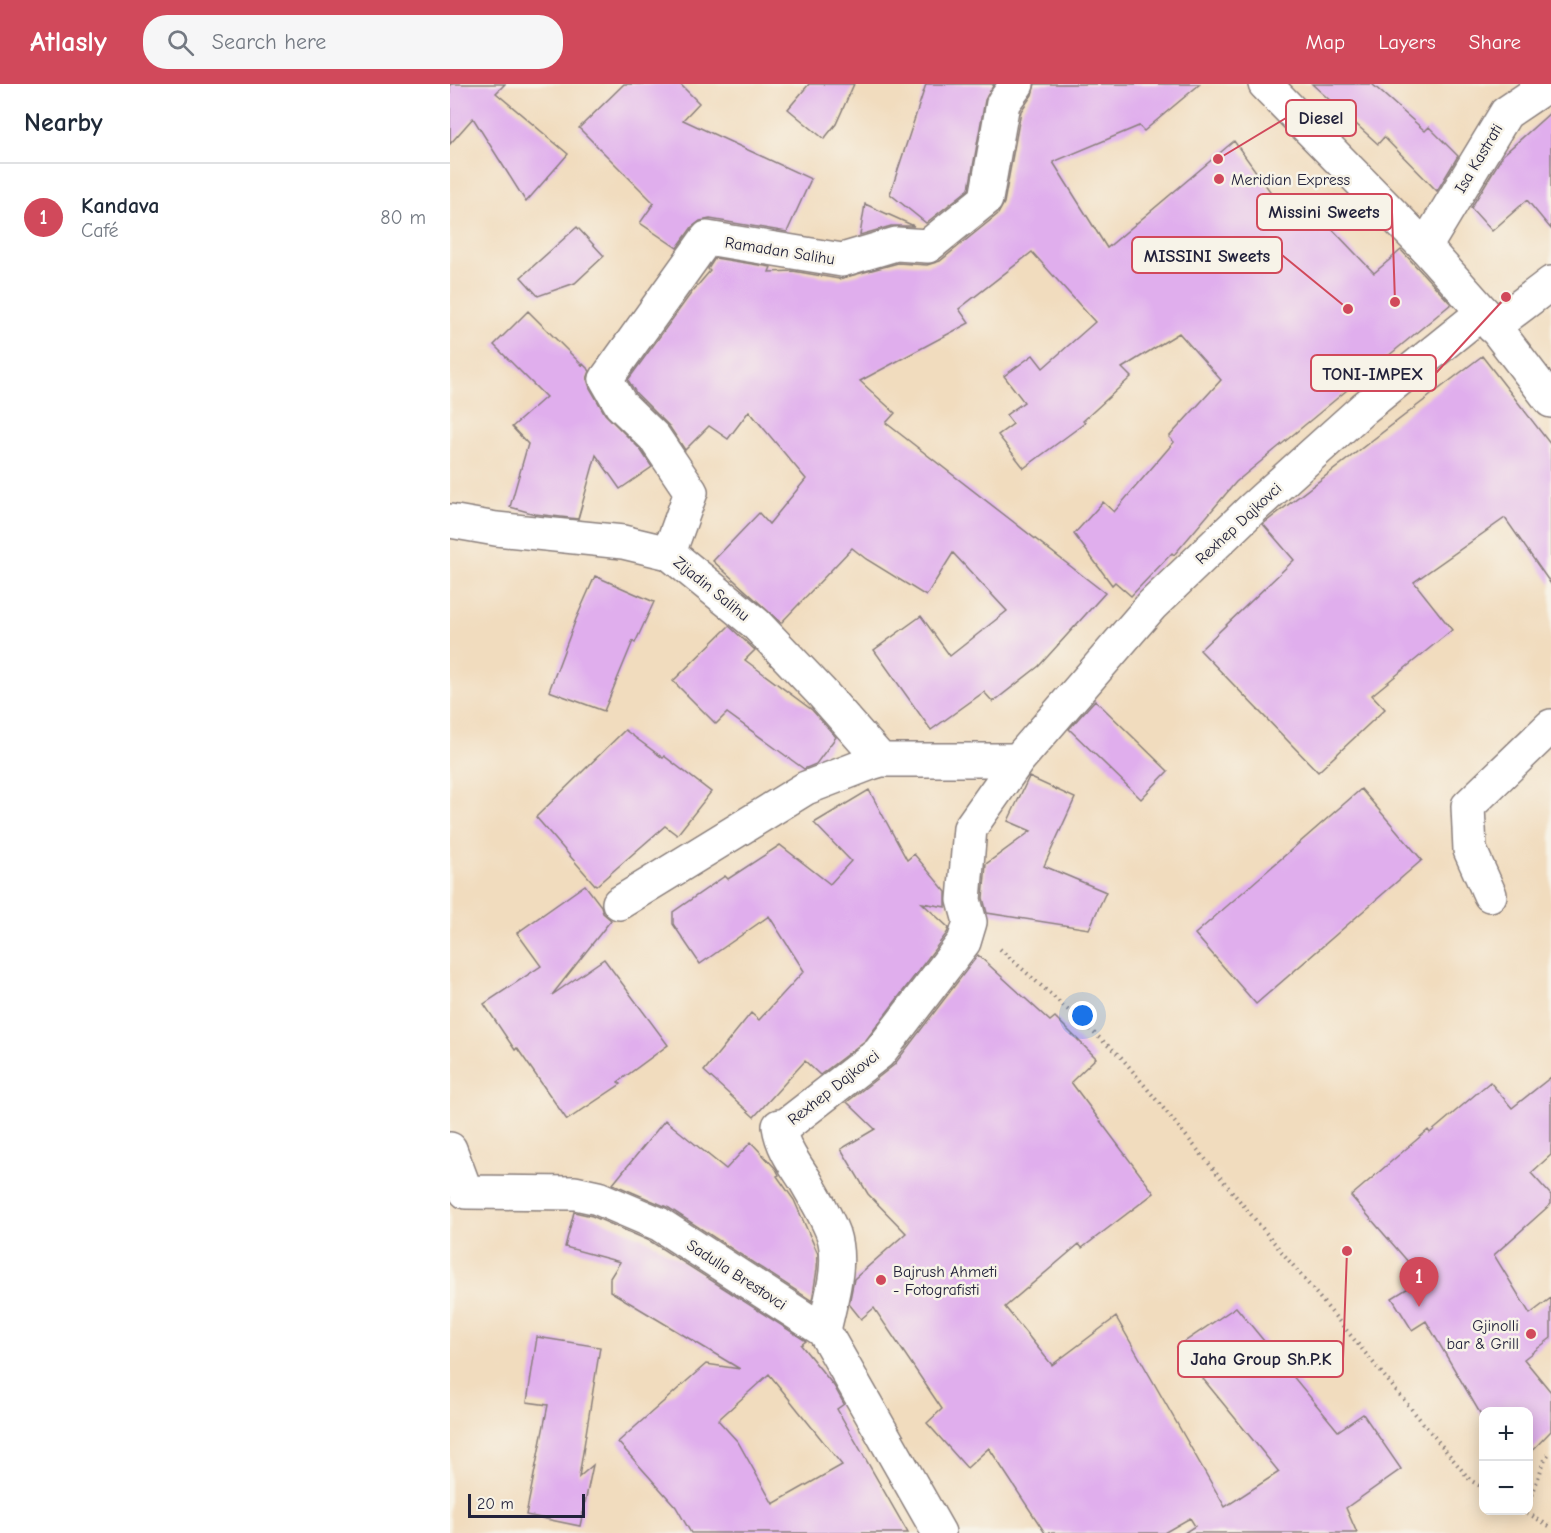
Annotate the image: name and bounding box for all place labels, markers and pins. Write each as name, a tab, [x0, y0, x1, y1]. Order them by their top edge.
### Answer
callout: Diesel	[1286, 100, 1356, 136]
place label: Meridian Express	[1231, 171, 1350, 189]
marker: Meridian Express	[1212, 172, 1226, 186]
callout: Missini Sweets	[1257, 194, 1392, 230]
callout: MISSINI Sweets	[1132, 237, 1282, 273]
callout: TONI-IMPEX	[1311, 355, 1436, 391]
pin: 1	[1400, 1258, 1438, 1307]
place label: Bajrush Ahmeti - Fotografisti	[893, 1263, 997, 1299]
marker: Bajrush Ahmeti - Fotografisti	[874, 1273, 888, 1287]
place label: Gjinolli bar & Grill	[1446, 1317, 1519, 1353]
marker: Gjinolli bar & Grill	[1524, 1327, 1538, 1341]
callout: Jaha Group Sh.P.K	[1178, 1341, 1343, 1377]

